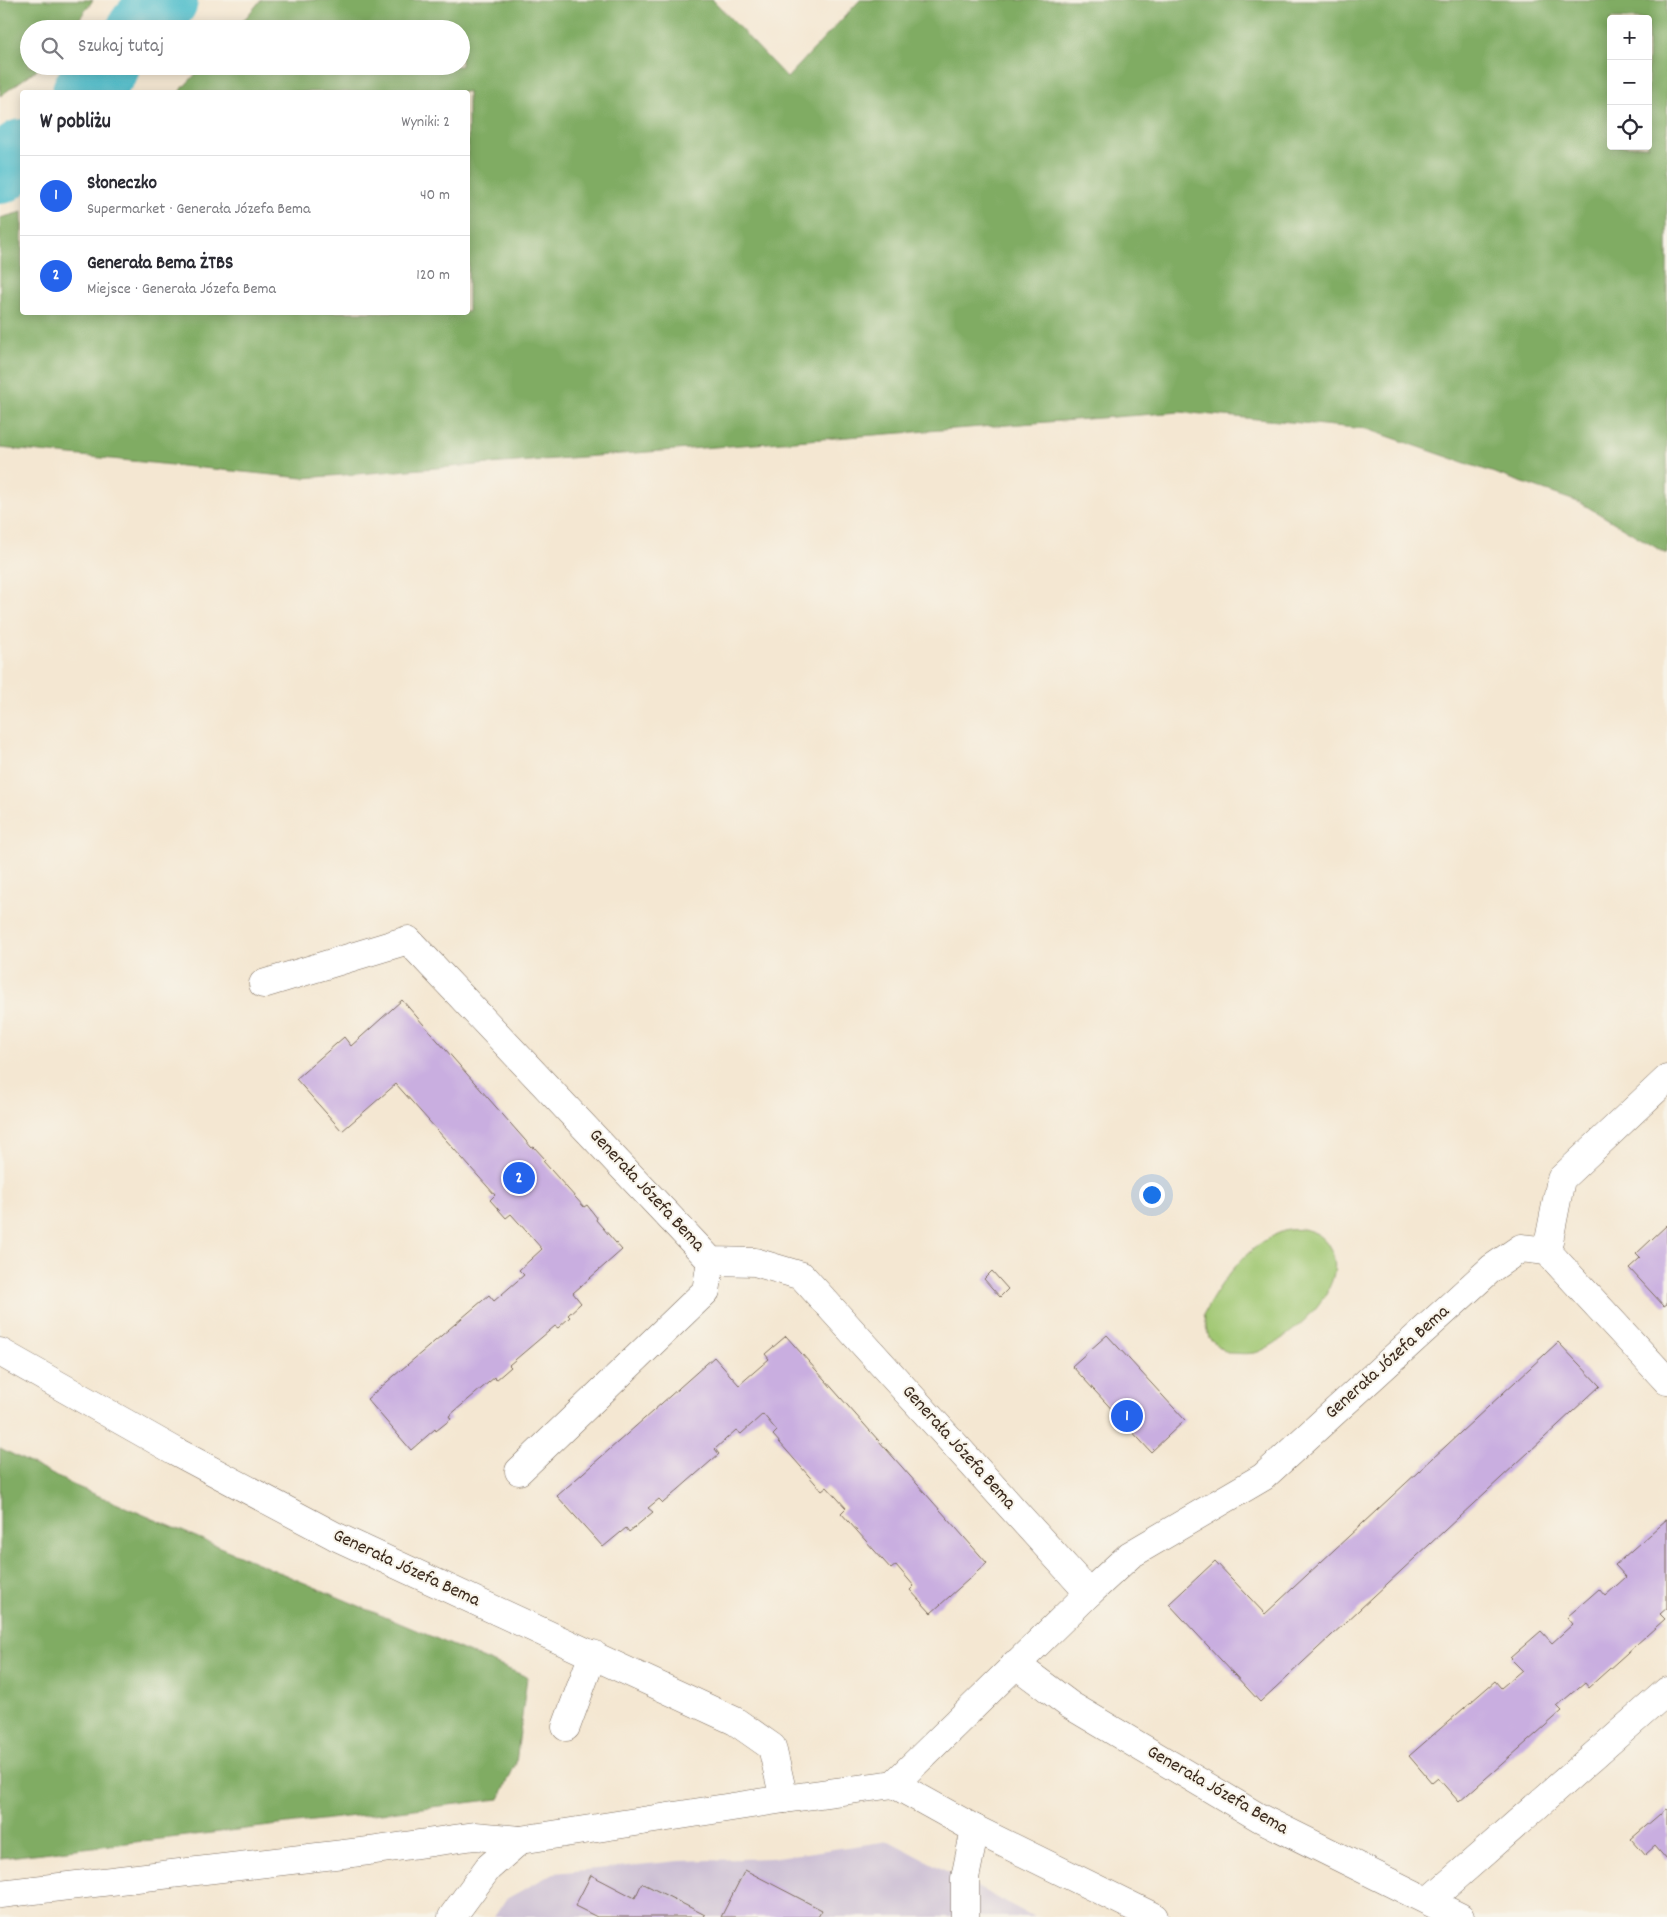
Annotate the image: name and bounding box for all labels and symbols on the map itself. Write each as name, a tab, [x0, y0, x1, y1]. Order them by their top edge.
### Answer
street label: Generała Józefa Bema	[582, 1124, 711, 1259]
pin: 2	[503, 1159, 535, 1197]
your location	[1139, 1182, 1165, 1208]
street label: Generała Józefa Bema	[1320, 1299, 1457, 1426]
street label: Generała Józefa Bema	[895, 1380, 1022, 1517]
pin: 1	[1111, 1397, 1143, 1435]
street label: Generała Józefa Bema	[328, 1523, 485, 1615]
street label: Generała Józefa Bema	[1141, 1739, 1294, 1843]

